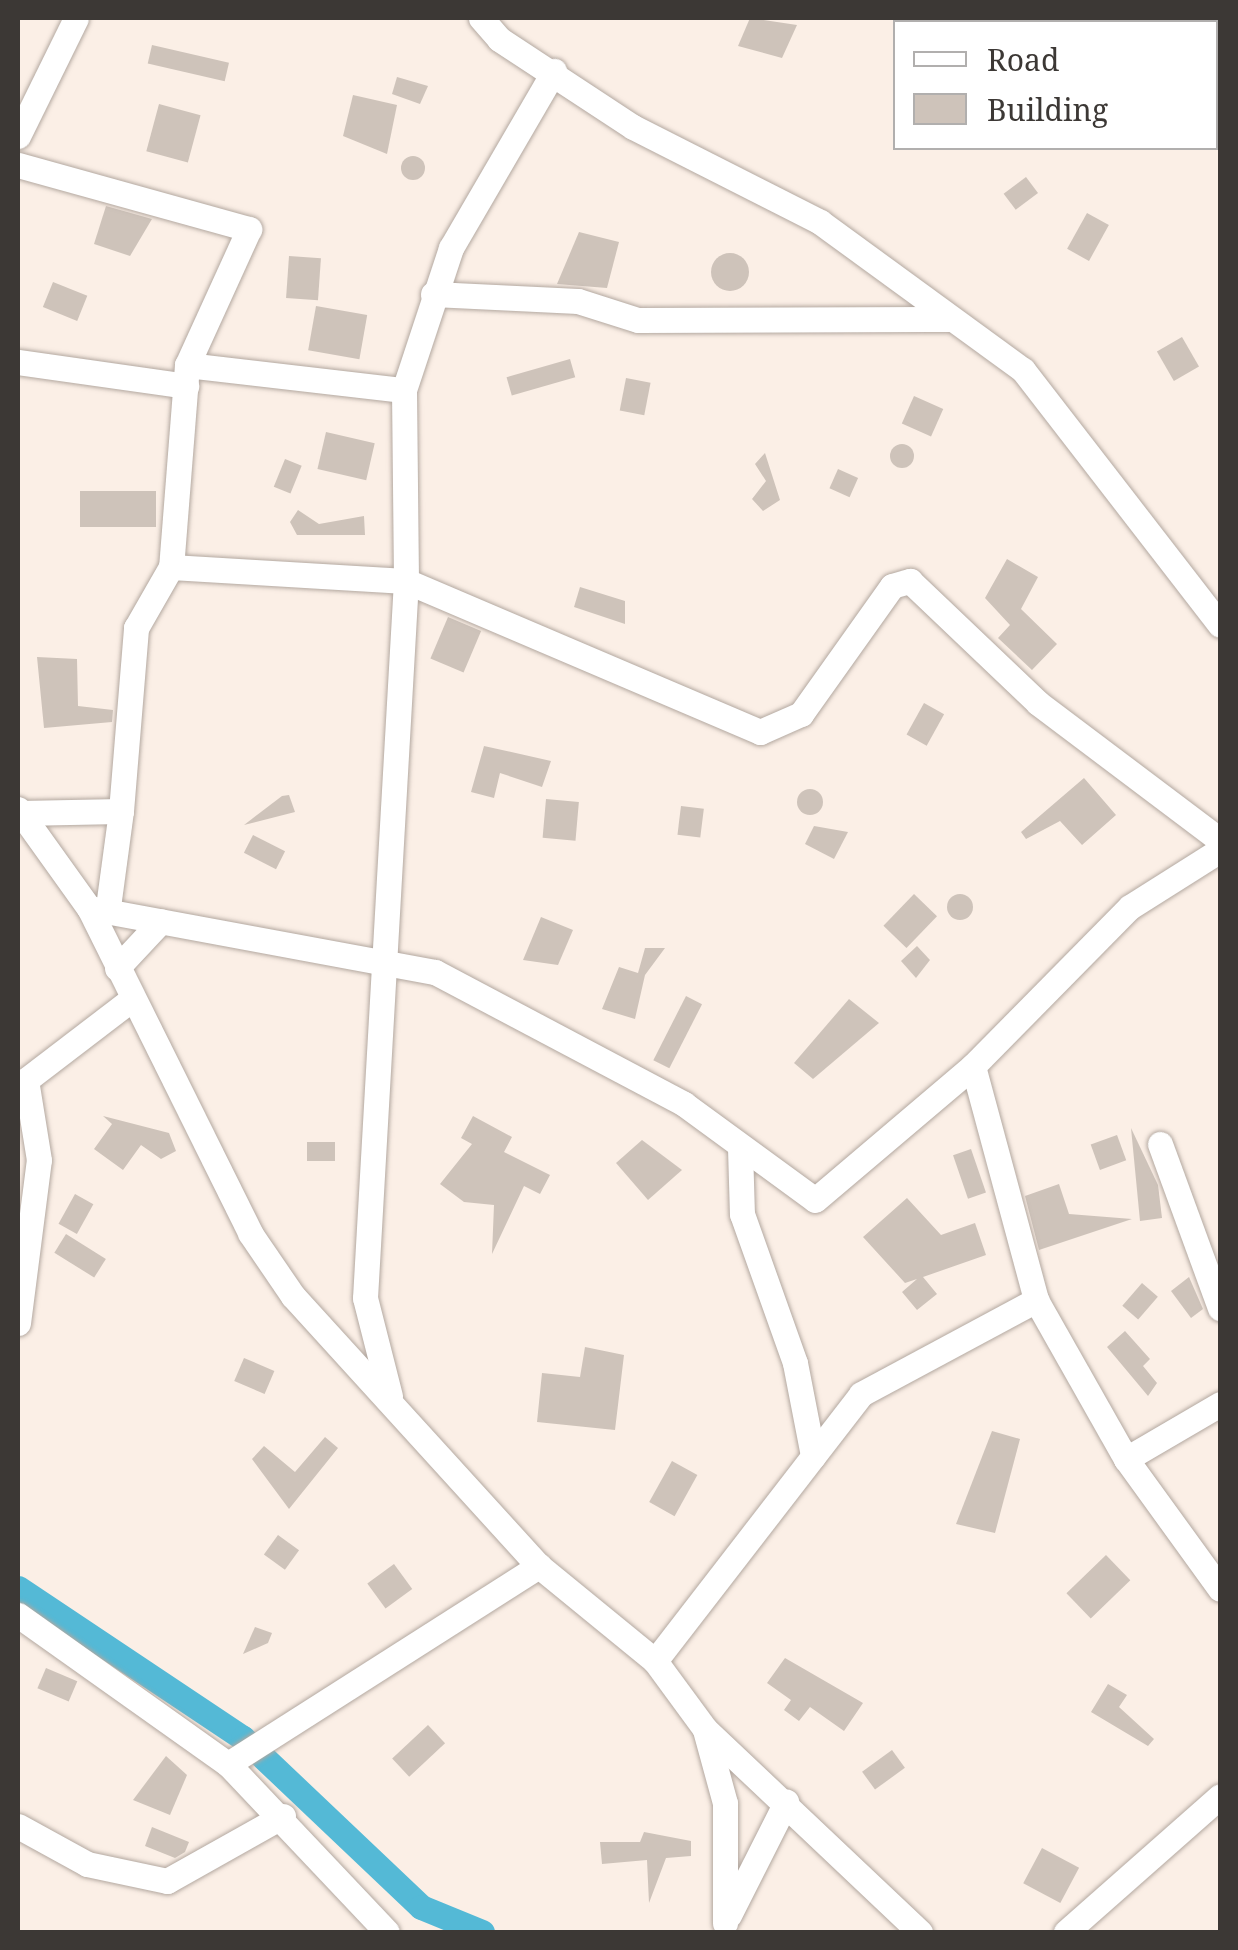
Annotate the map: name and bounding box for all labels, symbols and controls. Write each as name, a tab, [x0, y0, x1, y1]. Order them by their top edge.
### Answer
legend	[893, 20, 1218, 150]
text: Road	[987, 39, 1059, 80]
text: Building	[987, 89, 1108, 130]

